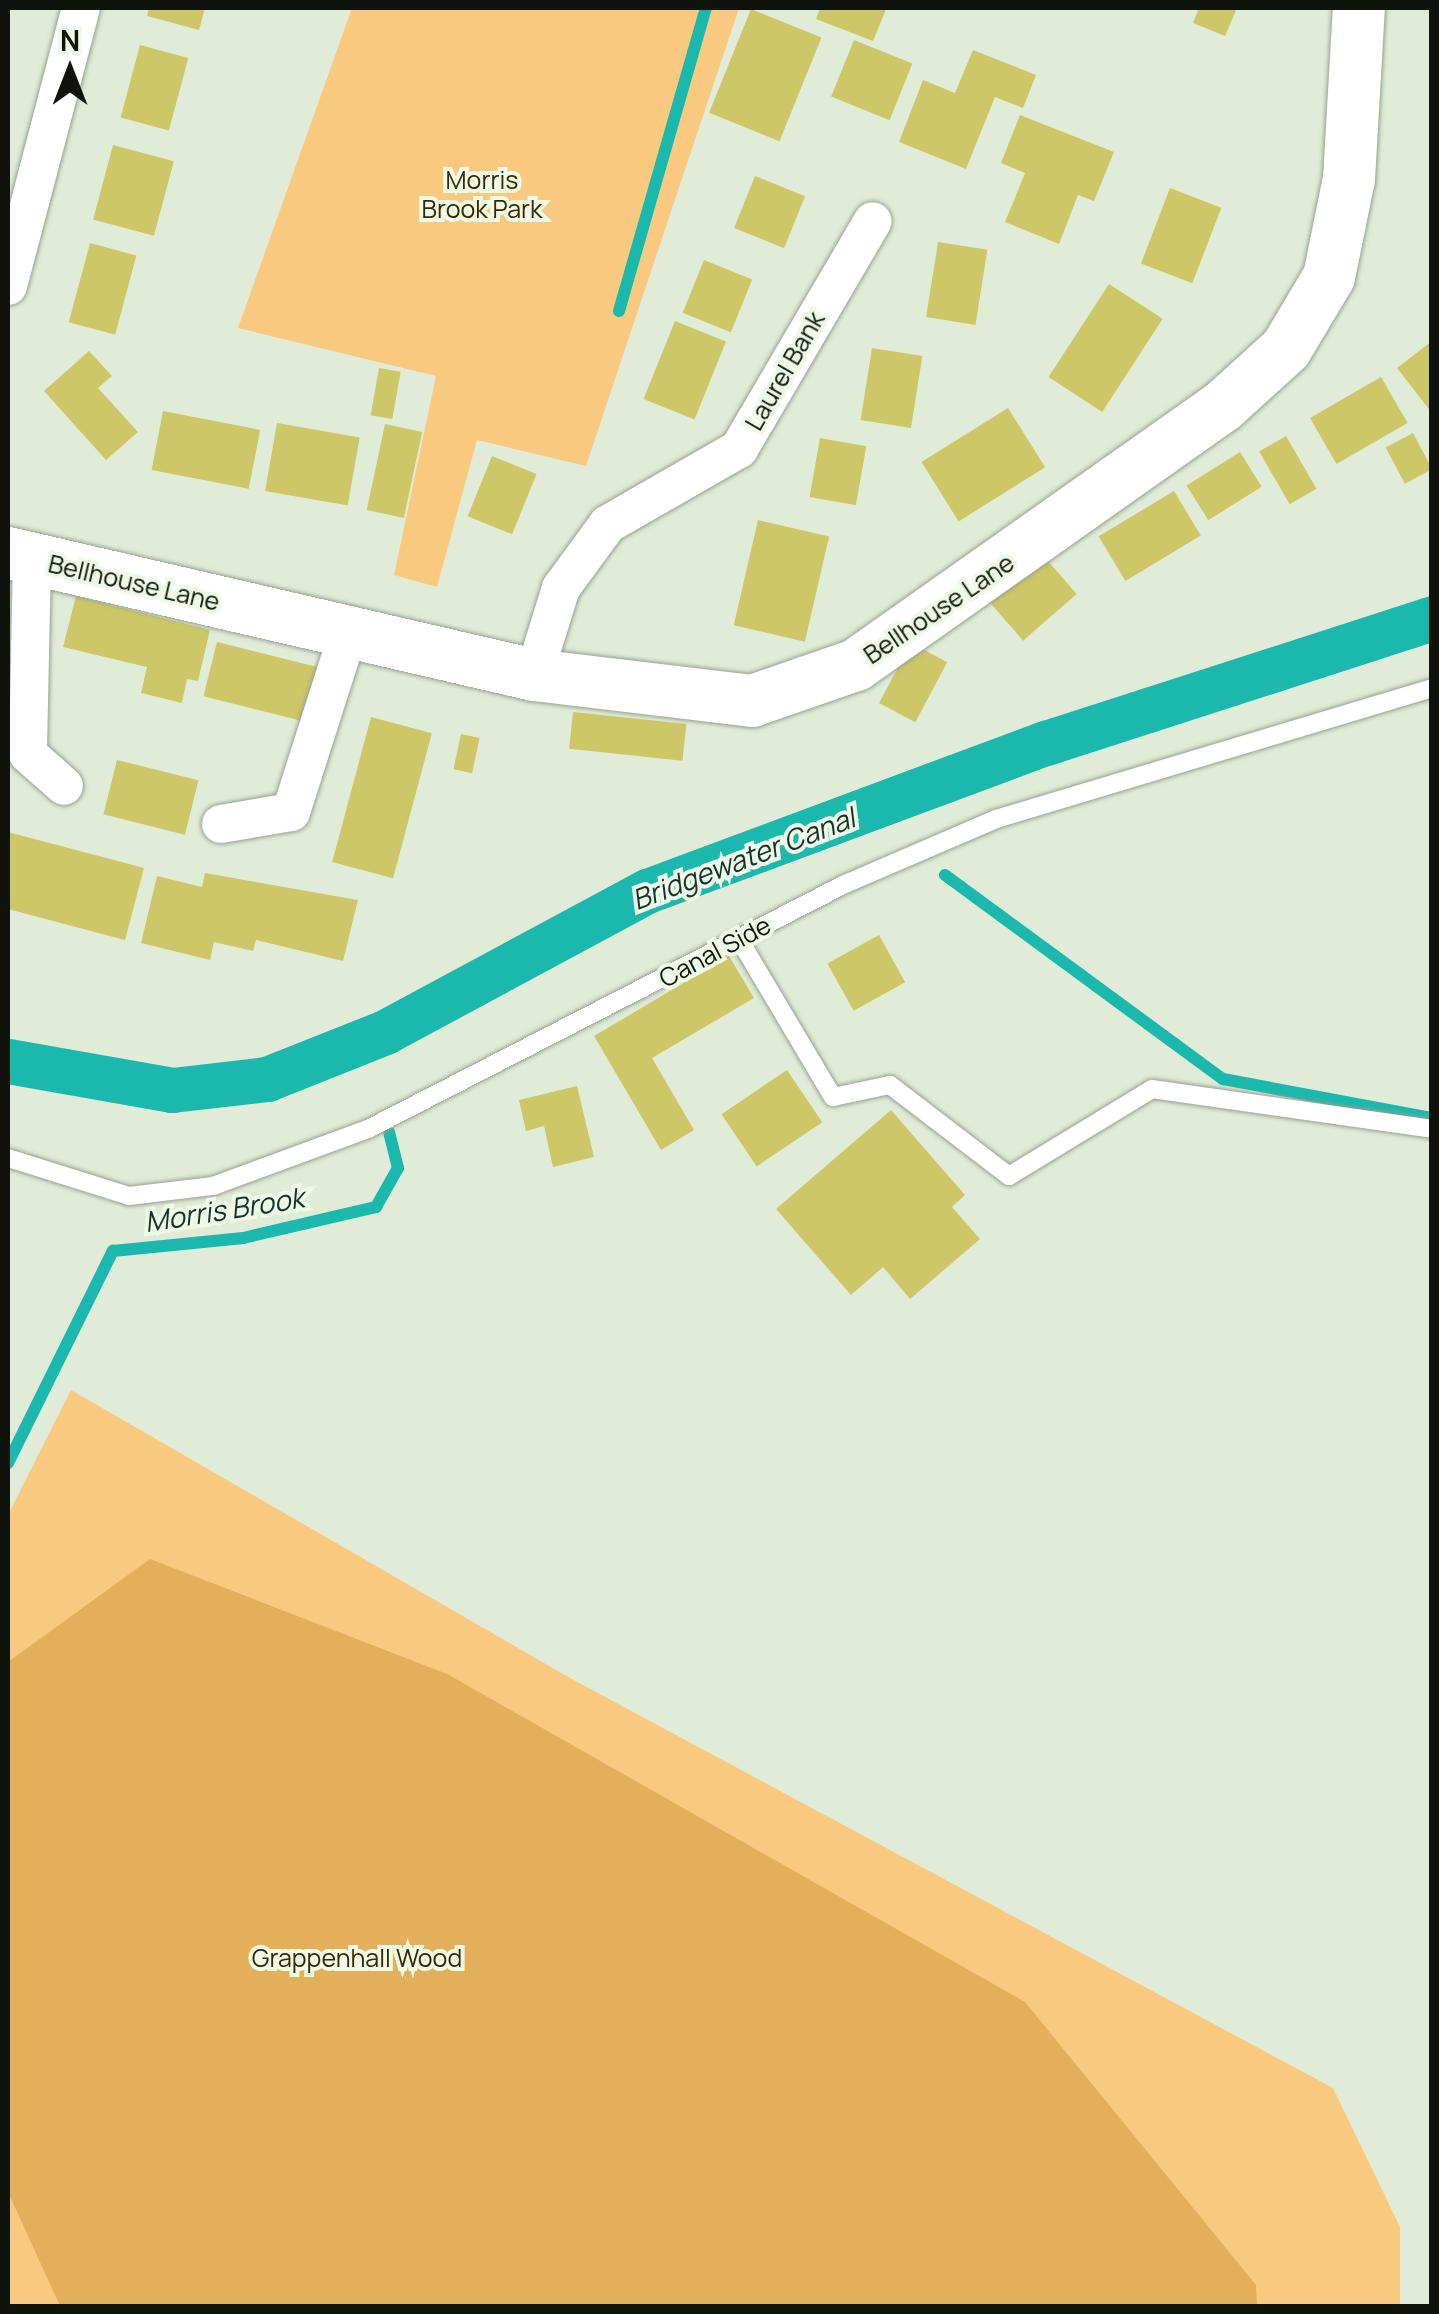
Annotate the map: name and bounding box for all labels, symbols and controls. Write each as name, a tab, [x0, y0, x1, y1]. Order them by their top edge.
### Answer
north arrow	[20, 20, 120, 120]
text: N	[60, 21, 80, 59]
park label: Morris Brook Park	[422, 166, 542, 225]
street label: Laurel Bank	[739, 306, 831, 436]
street label: Bellhouse Lane	[858, 548, 1020, 670]
street label: Bellhouse Lane	[45, 549, 223, 617]
water label: Bridgewater Canal	[627, 800, 859, 916]
street label: Canal Side	[654, 910, 776, 994]
water label: Morris Brook	[142, 1180, 306, 1238]
park label: Grappenhall Wood	[252, 1943, 462, 1973]

